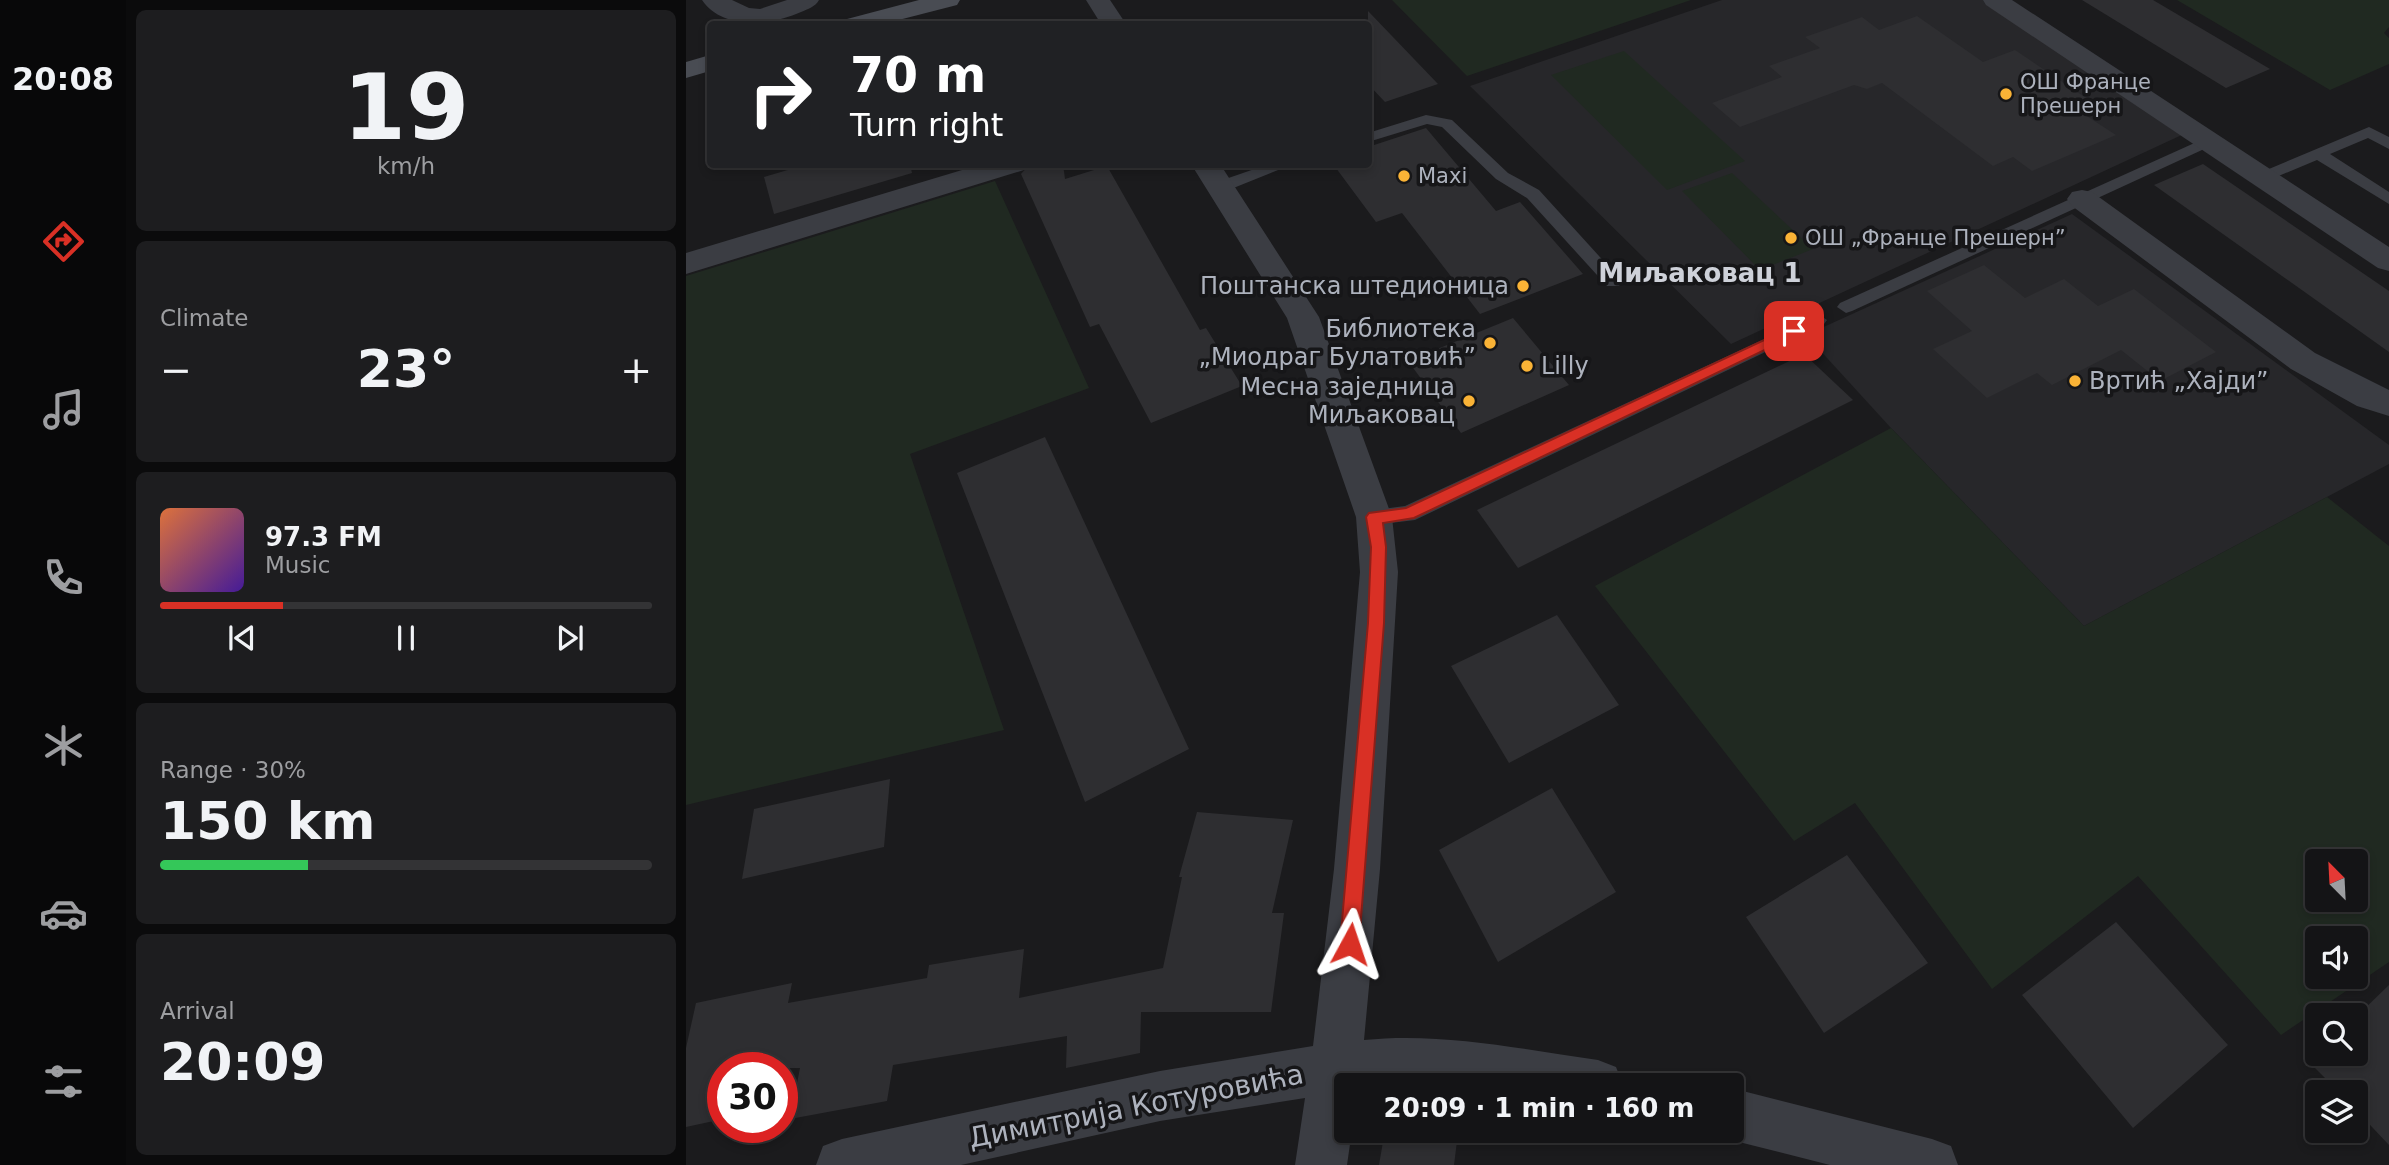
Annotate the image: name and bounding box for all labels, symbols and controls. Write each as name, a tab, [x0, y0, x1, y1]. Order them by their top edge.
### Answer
text: 70 m	[850, 47, 986, 104]
icon: right	[735, 49, 826, 140]
text: 19	[343, 55, 469, 160]
text: 20:08	[12, 60, 114, 98]
place label: ОШ Франце Прешерн	[2020, 70, 2151, 118]
marker: ОШ Франце Прешерн	[1998, 86, 2014, 102]
text: Turn right	[850, 106, 1003, 144]
text: km/h	[377, 153, 435, 179]
place label: Maxi	[1418, 164, 1467, 188]
marker: Maxi	[1396, 168, 1412, 184]
icon: directions	[39, 217, 88, 266]
place label: ОШ „Франце Прешерн”	[1805, 226, 2066, 250]
marker: ОШ „Франце Прешерн”	[1783, 230, 1799, 246]
district label: Миљаковац 1	[1598, 258, 1802, 288]
place label: Поштанска штедионица	[1200, 272, 1509, 300]
marker: Поштанска штедионица	[1515, 278, 1531, 294]
pin	[1764, 301, 1824, 361]
text: Climate	[160, 305, 249, 331]
icon: arrive	[1775, 312, 1813, 350]
place label: Библиотека „Миодраг Булатовић”	[1199, 315, 1476, 371]
marker: Библиотека „Миодраг Булатовић”	[1482, 335, 1498, 351]
text: 23°	[357, 339, 455, 399]
text: −	[160, 348, 192, 392]
text: +	[620, 348, 652, 392]
place label: Lilly	[1541, 352, 1589, 380]
marker: Lilly	[1519, 358, 1535, 374]
place label: Вртић „Хајди”	[2089, 367, 2268, 395]
place label: Месна заједница Миљаковац	[1240, 373, 1455, 429]
marker: Вртић „Хајди”	[2067, 373, 2083, 389]
icon: music	[39, 385, 88, 434]
marker: Месна заједница Миљаковац	[1461, 393, 1477, 409]
text: 97.3 FM	[265, 522, 382, 552]
text: Music	[265, 552, 330, 578]
icon: phone	[39, 553, 88, 602]
icon: previous	[223, 619, 261, 657]
icon: pause	[387, 619, 425, 657]
icon: next	[551, 619, 589, 657]
icon: climate	[39, 721, 88, 770]
text: Range · 30%	[160, 757, 306, 783]
text: 150 km	[160, 791, 375, 851]
north arrow	[2305, 849, 2368, 912]
map controls	[2305, 849, 2368, 1143]
icon: car	[39, 889, 88, 938]
position arrow	[1313, 907, 1387, 981]
button: sound	[2305, 926, 2368, 989]
text: Arrival	[160, 998, 235, 1024]
button: search	[2305, 1003, 2368, 1066]
text: 20:09	[160, 1032, 326, 1092]
speed limit sign: 30	[707, 1052, 798, 1143]
icon: filters	[39, 1057, 88, 1106]
street label: Димитрија Котуровића	[966, 1057, 1306, 1155]
button: layers	[2305, 1080, 2368, 1143]
text: 20:09 · 1 min · 160 m	[1384, 1093, 1694, 1123]

